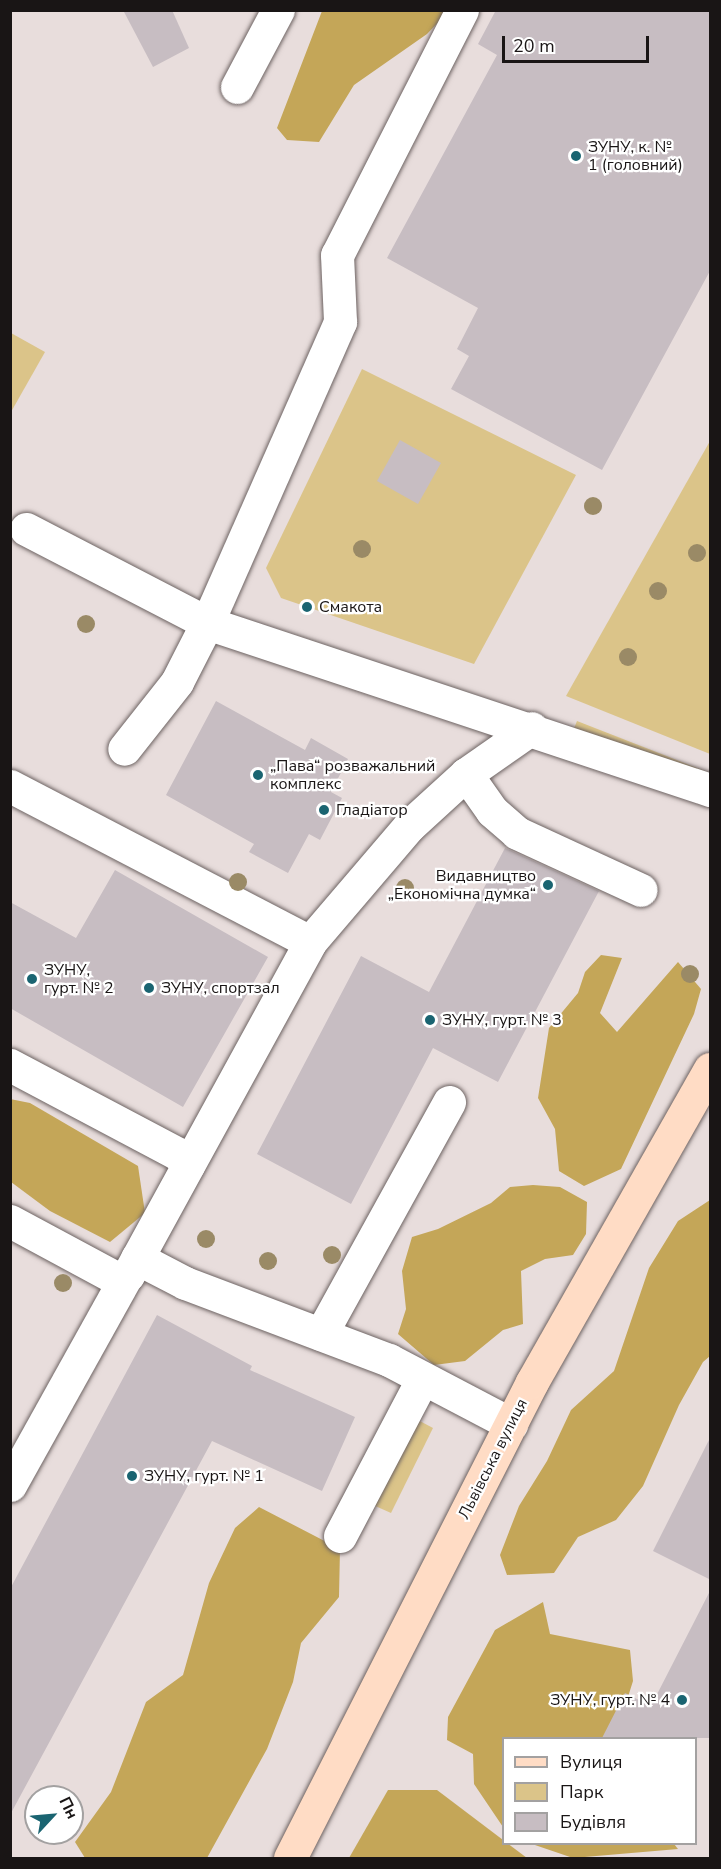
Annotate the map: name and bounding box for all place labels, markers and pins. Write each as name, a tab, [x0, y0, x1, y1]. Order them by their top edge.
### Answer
place label: ЗУНУ, к. № 1 (головний)	[588, 137, 683, 175]
marker: ЗУНУ, к. № 1 (головний)	[569, 149, 583, 163]
place label: Смакота	[319, 597, 382, 617]
marker: Смакота	[300, 600, 314, 614]
place label: „Пава“ розважальний комплекс	[270, 756, 435, 794]
marker: „Пава“ розважальний комплекс	[251, 768, 265, 782]
place label: Гладіатор	[336, 800, 408, 820]
marker: Гладіатор	[317, 803, 331, 817]
place label: Видавництво „Економічна думка“	[388, 866, 536, 904]
marker: Видавництво „Економічна думка“	[541, 878, 555, 892]
place label: ЗУНУ, гурт. № 2	[44, 960, 114, 998]
marker: ЗУНУ, гурт. № 2	[25, 972, 39, 986]
place label: ЗУНУ, спортзал	[161, 978, 280, 998]
marker: ЗУНУ, спортзал	[142, 981, 156, 995]
place label: ЗУНУ, гурт. № 3	[442, 1010, 562, 1030]
marker: ЗУНУ, гурт. № 3	[423, 1013, 437, 1027]
place label: ЗУНУ, гурт. № 1	[144, 1466, 264, 1486]
marker: ЗУНУ, гурт. № 1	[125, 1469, 139, 1483]
place label: ЗУНУ, гурт. № 4	[550, 1690, 670, 1710]
marker: ЗУНУ, гурт. № 4	[675, 1693, 689, 1707]

